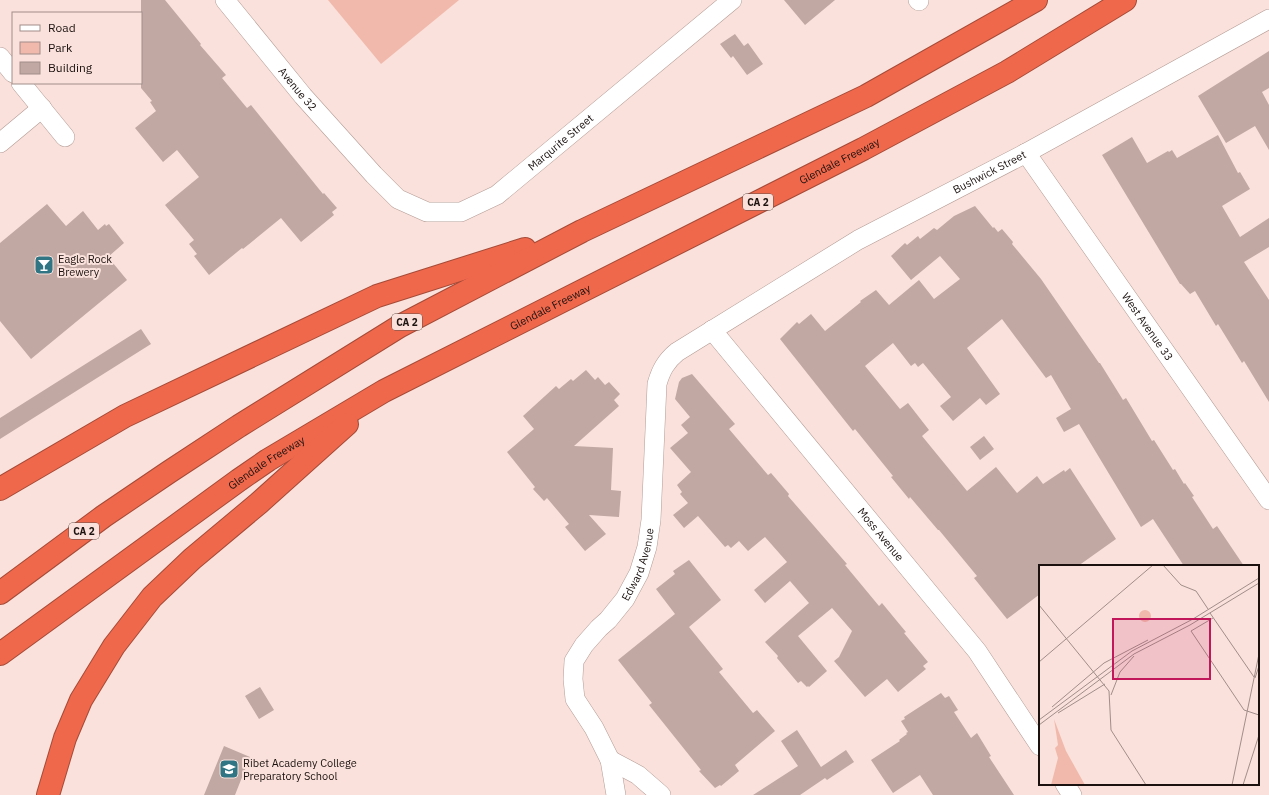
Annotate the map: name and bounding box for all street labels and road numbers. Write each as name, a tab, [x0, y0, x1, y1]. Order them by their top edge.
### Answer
street label: Avenue 32	[276, 64, 320, 114]
street label: Marqurite Street	[525, 111, 596, 174]
street label: Glendale Freeway	[797, 134, 882, 187]
street label: Bushwick Street	[950, 147, 1028, 197]
road number: CA 2	[743, 194, 773, 210]
street label: Glendale Freeway	[508, 281, 593, 333]
street label: West Avenue 33	[1119, 290, 1176, 363]
road number: CA 2	[392, 314, 422, 330]
street label: Glendale Freeway	[225, 433, 308, 493]
street label: Moss Avenue	[855, 505, 907, 564]
road number: CA 2	[69, 523, 99, 539]
street label: Edward Avenue	[618, 527, 657, 603]

